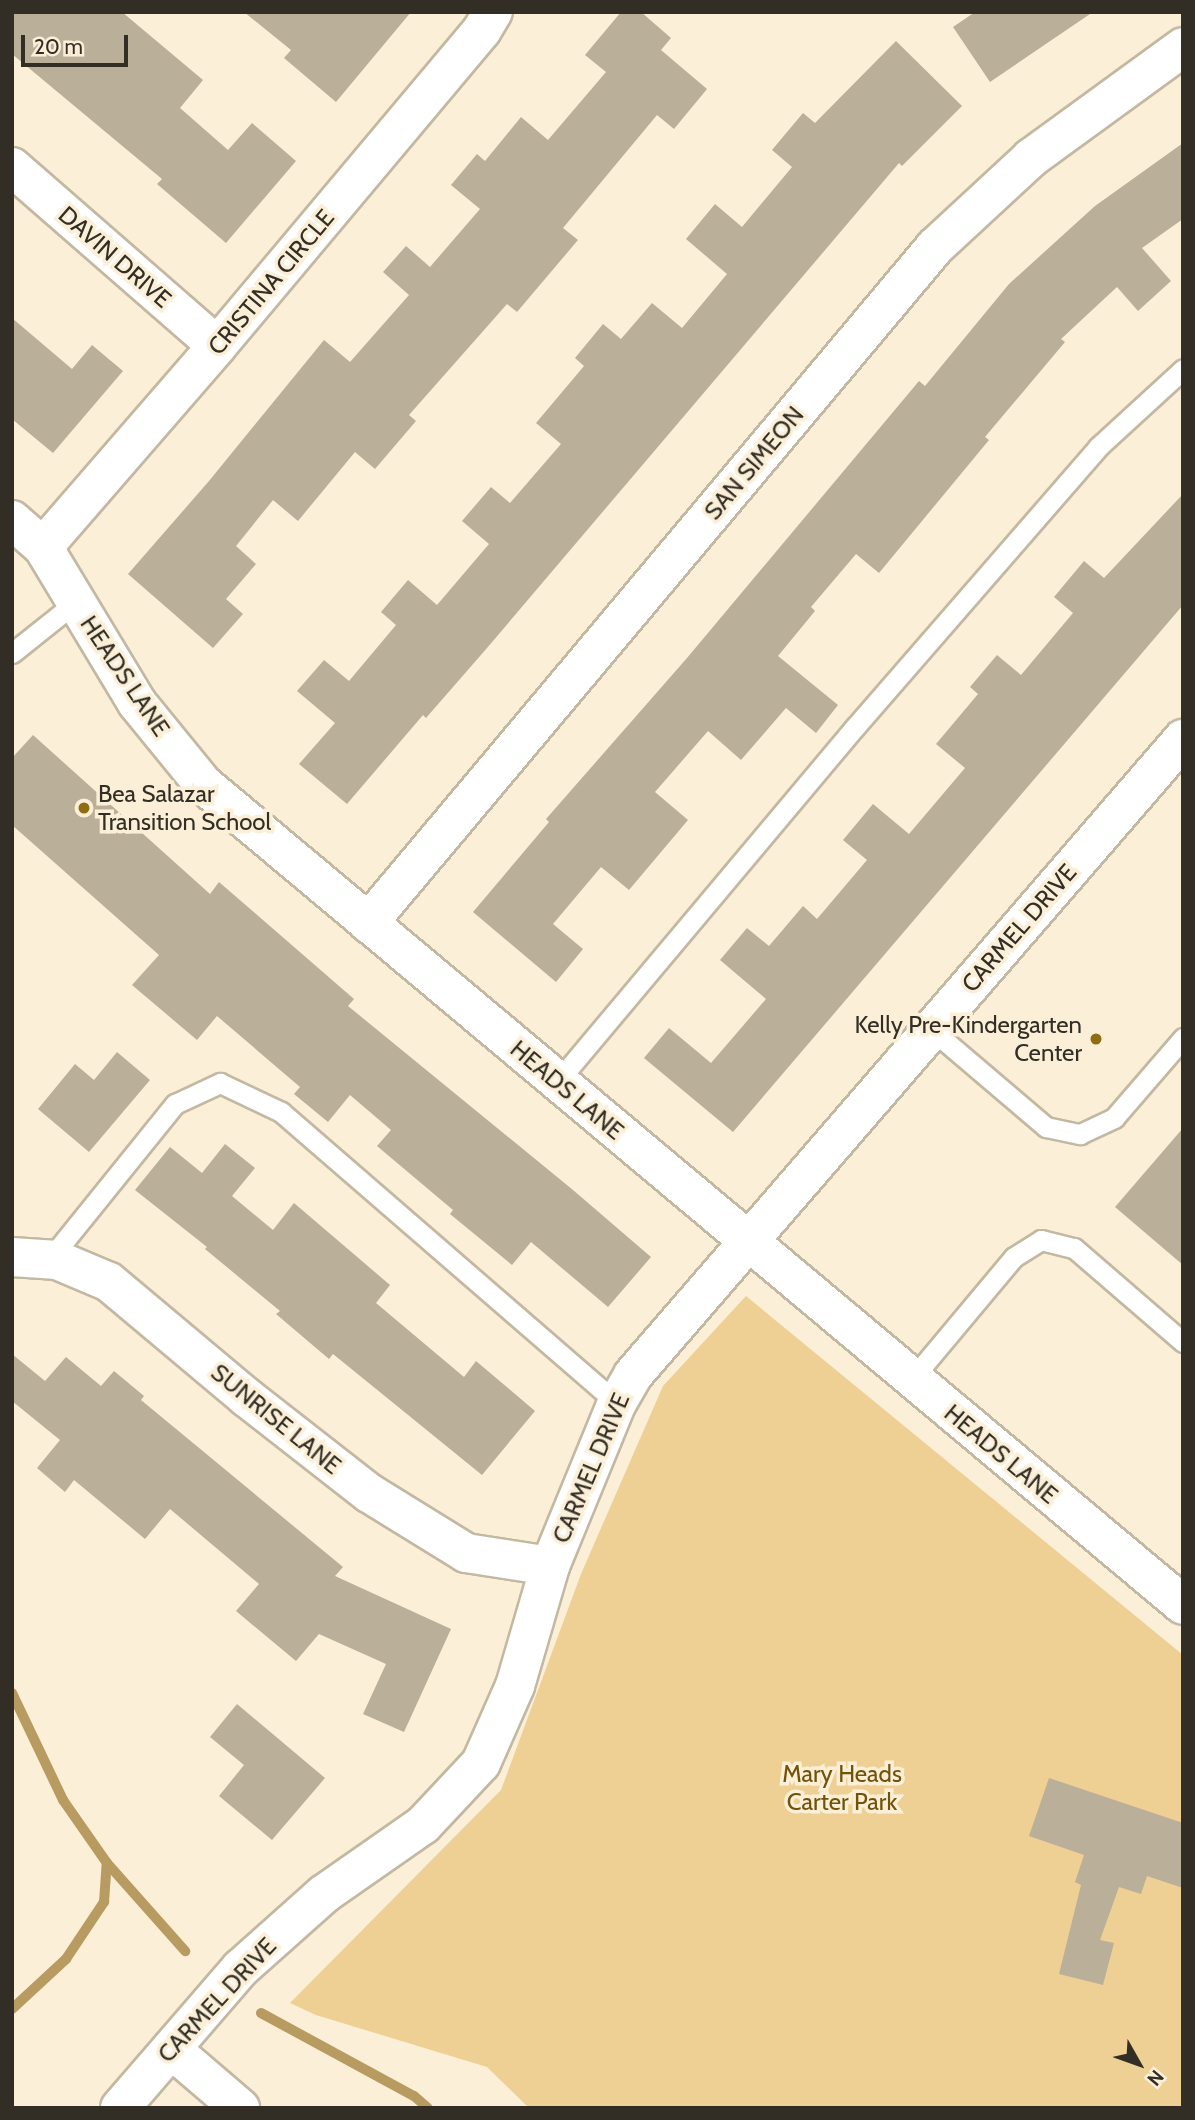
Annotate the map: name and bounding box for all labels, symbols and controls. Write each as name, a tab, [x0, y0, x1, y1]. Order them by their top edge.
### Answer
scale bar	[24, 21, 131, 65]
text: 20 m	[34, 34, 83, 59]
street label: DAVIN DRIVE	[53, 200, 177, 314]
street label: CRISTINA CIRCLE	[202, 203, 340, 361]
street label: SAN SIMEON	[698, 401, 810, 525]
street label: HEADS LANE	[74, 610, 176, 742]
place label: Bea Salazar Transition School	[98, 780, 271, 836]
marker: Bea Salazar Transition School	[76, 800, 92, 816]
street label: CARMEL DRIVE	[956, 858, 1082, 998]
place label: Kelly Pre-Kindergarten Center	[855, 1011, 1082, 1067]
marker: Kelly Pre-Kindergarten Center	[1088, 1031, 1104, 1047]
street label: HEADS LANE	[505, 1034, 629, 1146]
street label: SUNRISE LANE	[205, 1358, 347, 1480]
street label: CARMEL DRIVE	[546, 1389, 636, 1547]
street label: HEADS LANE	[939, 1398, 1063, 1510]
park label: Mary Heads Carter Park	[782, 1760, 902, 1816]
street label: CARMEL DRIVE	[152, 1932, 282, 2068]
north arrow	[1104, 2029, 1174, 2099]
text: N	[1142, 2065, 1169, 2090]

